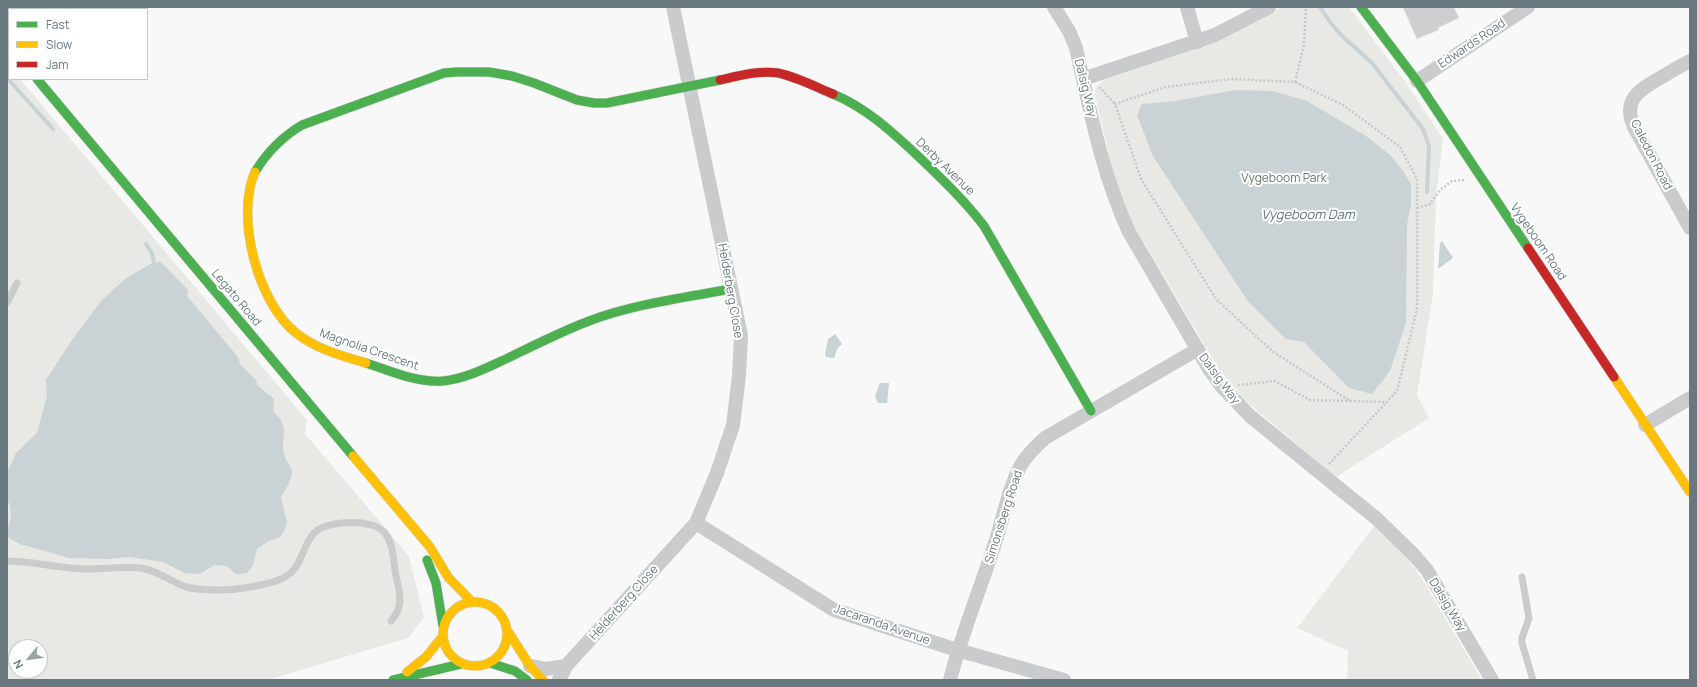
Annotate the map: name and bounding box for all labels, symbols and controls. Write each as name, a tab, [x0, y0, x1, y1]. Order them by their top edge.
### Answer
legend	[8, 8, 148, 80]
text: Fast	[46, 16, 70, 33]
street label: Edwards Road	[1436, 16, 1508, 72]
text: Slow	[46, 36, 72, 53]
text: Jam	[46, 56, 68, 73]
street label: Dalsig Way	[1071, 57, 1099, 119]
street label: Caledon Road	[1627, 117, 1675, 193]
street label: Derby Avenue	[913, 135, 977, 199]
park label: Vygeboom Park	[1241, 172, 1327, 186]
street label: Vygeboom Road	[1507, 201, 1569, 283]
water label: Vygeboom Dam	[1261, 207, 1355, 223]
street label: Helderberg Close	[715, 243, 745, 339]
street label: Legato Road	[208, 267, 264, 329]
street label: Magnolia Crescent	[317, 326, 421, 374]
street label: Dalsig Way	[1195, 351, 1243, 407]
street label: Simonsberg Road	[982, 469, 1026, 565]
street label: Helderberg Close	[587, 563, 661, 643]
street label: Dalsig Way	[1426, 576, 1468, 634]
street label: Jacaranda Avenue	[832, 602, 932, 648]
north arrow	[8, 639, 48, 679]
text: N	[9, 657, 26, 672]

